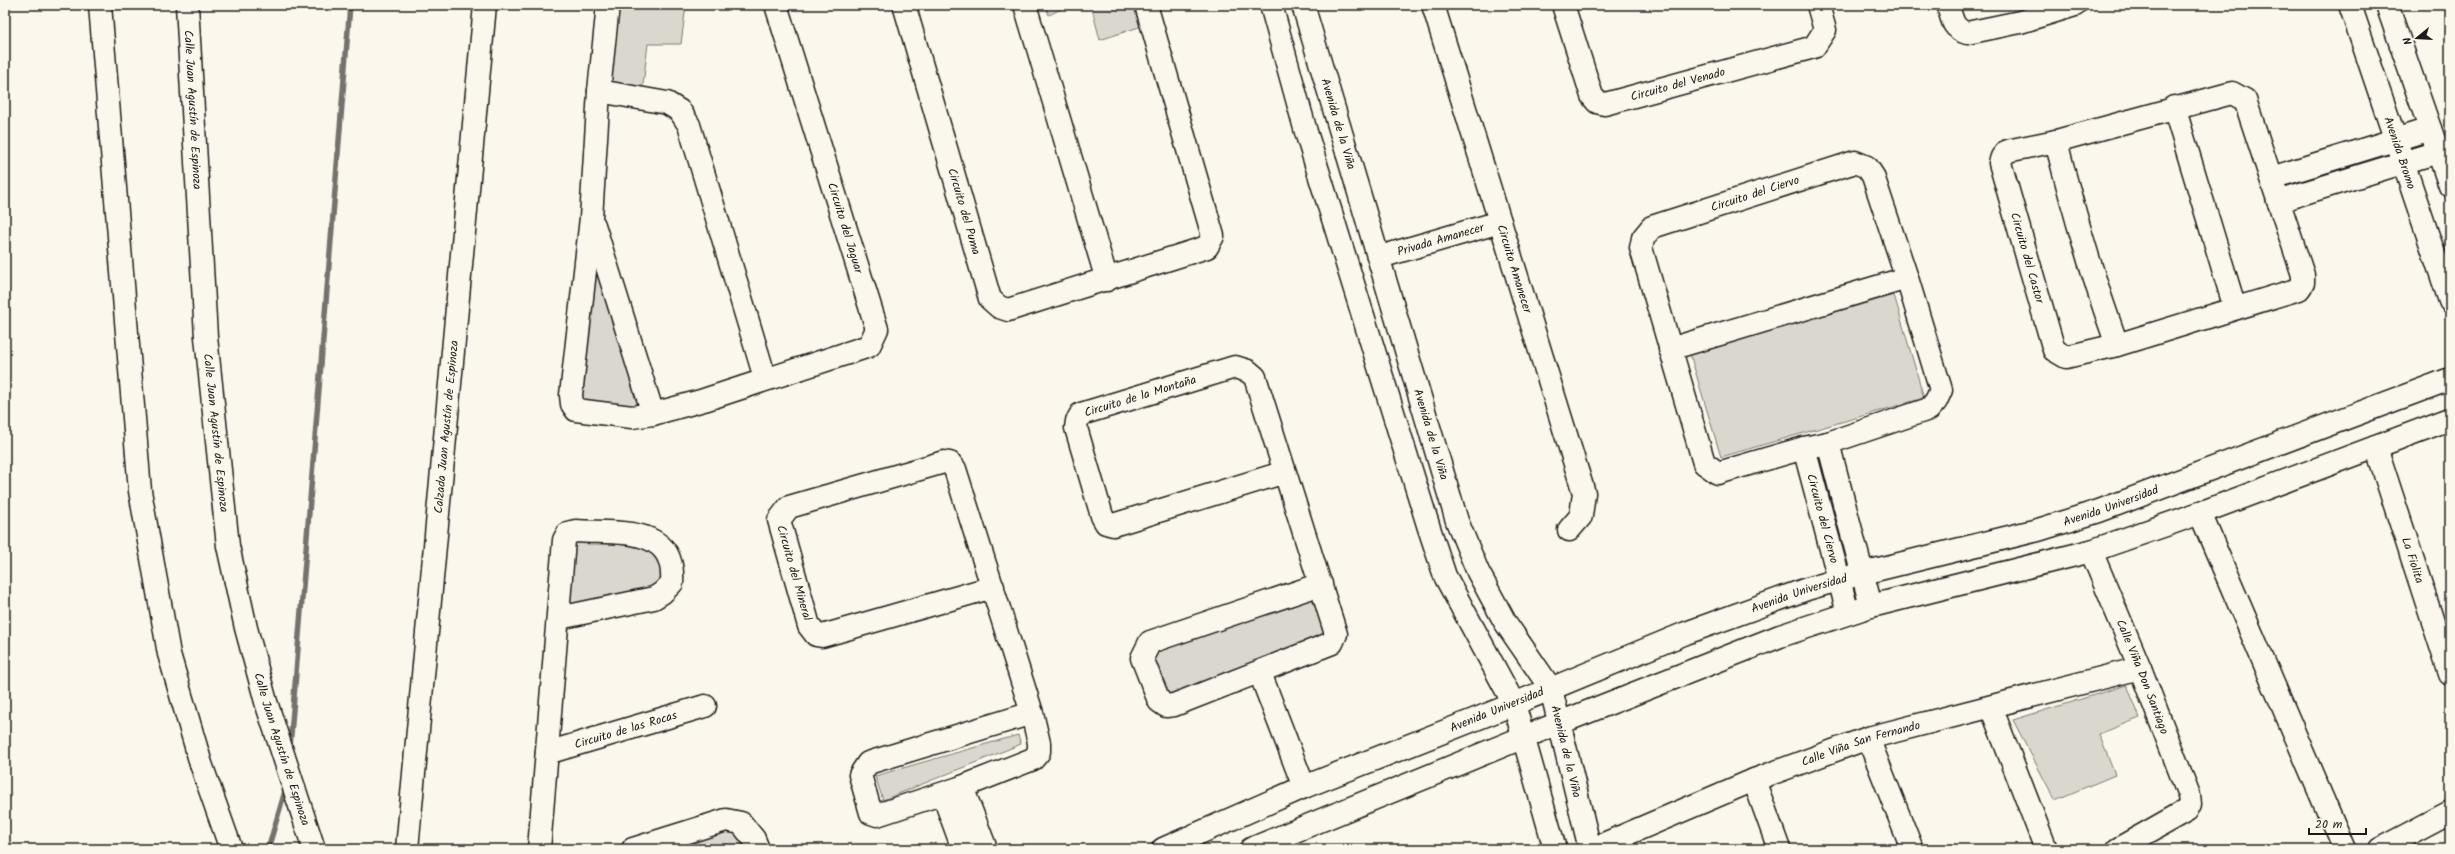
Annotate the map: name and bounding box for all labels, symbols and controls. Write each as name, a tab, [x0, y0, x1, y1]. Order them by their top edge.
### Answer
north arrow	[2397, 18, 2437, 58]
street label: Calle Juan Agustín de Espinoza	[179, 30, 207, 190]
text: N	[2399, 35, 2418, 47]
street label: Circuito del Venado	[1628, 62, 1727, 106]
street label: Avenida de la Viña	[1316, 76, 1361, 172]
street label: Avenida Bromo	[2379, 114, 2421, 192]
street label: Circuito del Puma	[943, 166, 986, 257]
street label: Circuito del Ciervo	[1708, 171, 1802, 217]
street label: Circuito del Jaguar	[822, 180, 868, 277]
street label: Circuito del Castor	[2005, 210, 2049, 307]
street label: Privada Amanecer	[1395, 217, 1487, 261]
street label: Circuito Amanecer	[1492, 222, 1538, 316]
street label: Calzada Juan Agustín de Espinoza	[429, 339, 464, 514]
street label: Calle Juan Agustín de Espinoza	[198, 353, 234, 514]
street label: Circuito de la Montaña	[1082, 370, 1199, 422]
street label: Avenida de la Viña	[1409, 386, 1454, 483]
street label: Circuito del Ciervo	[1802, 472, 1844, 565]
street label: Avenida Universidad	[2061, 480, 2162, 531]
street label: Circuito del Mineral	[771, 523, 817, 623]
street label: La Fiolita	[2396, 535, 2429, 586]
street label: Avenida Universidad	[1748, 568, 1850, 618]
street label: Calle Viña Don Santiago	[2111, 616, 2174, 737]
street label: Calle Juan Agustín de Espinoza	[249, 670, 315, 828]
street label: Avenida Universidad	[1447, 682, 1548, 738]
street label: Avenida de la Viña	[1546, 703, 1587, 800]
street label: Circuito de las Rocas	[572, 705, 679, 754]
street label: Calle Viña San Fernando	[1799, 716, 1922, 771]
scale bar	[2309, 810, 2366, 836]
text: 20 m	[2315, 815, 2343, 834]

